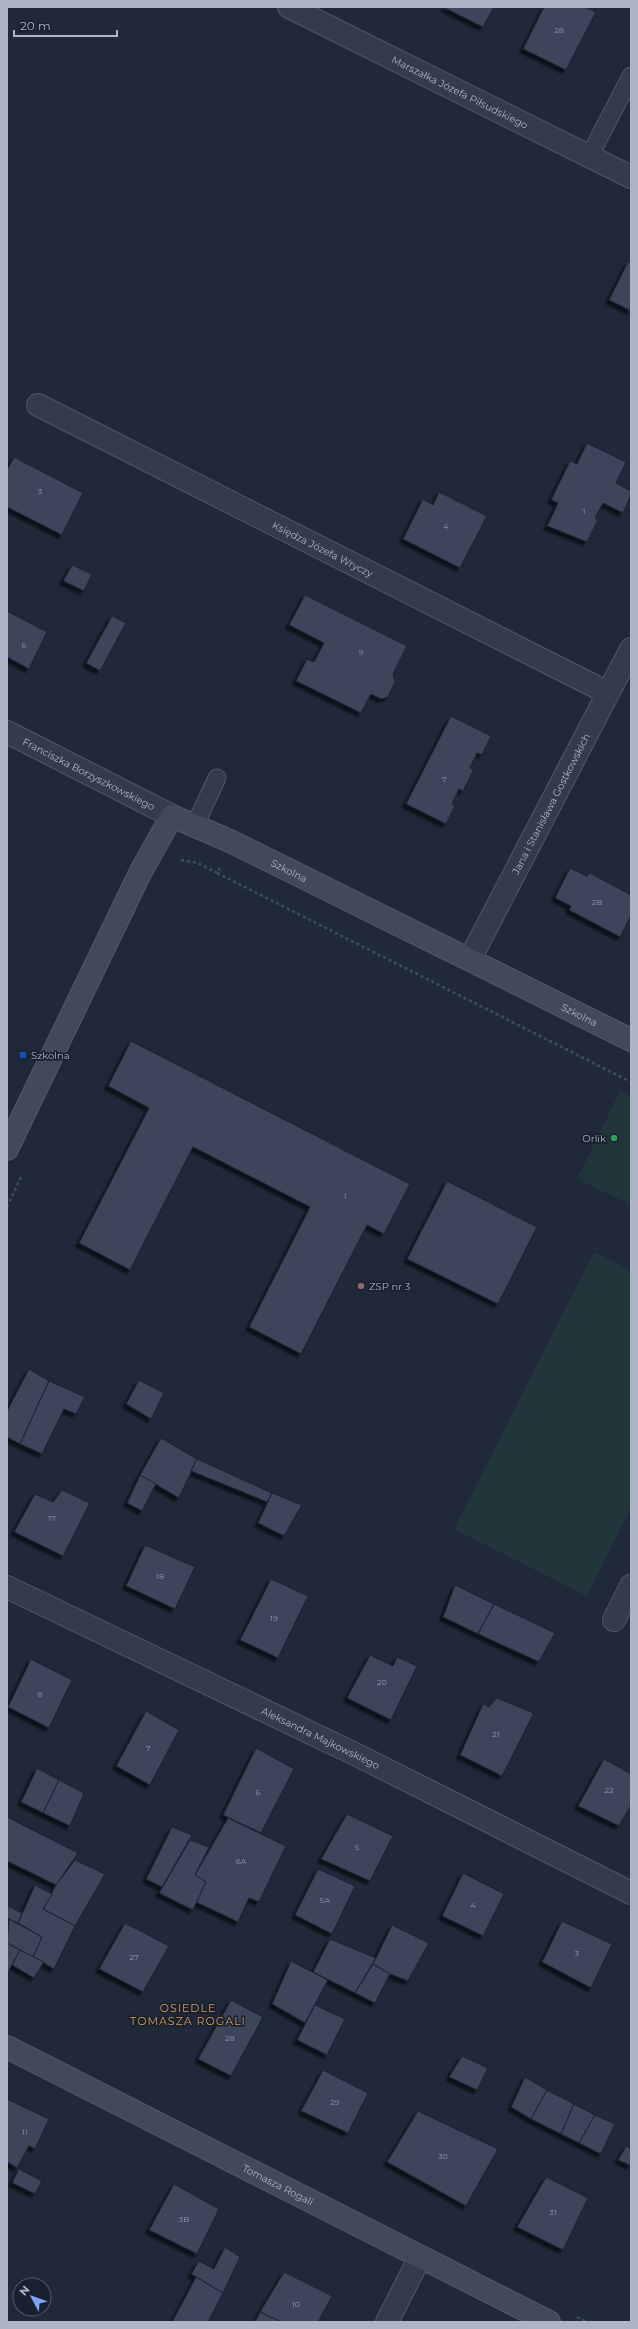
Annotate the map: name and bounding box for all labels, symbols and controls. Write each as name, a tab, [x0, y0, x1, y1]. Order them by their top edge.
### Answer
scale bar	[14, 12, 117, 38]
text: 20 m	[20, 18, 51, 33]
house number: 28	[554, 25, 564, 35]
street label: Marszałka Józefa Piłsudskiego	[390, 53, 530, 131]
house number: 3	[38, 486, 43, 496]
house number: 1	[583, 506, 585, 516]
street label: Księdza Józefa Wryczy	[270, 518, 376, 580]
house number: 4	[443, 521, 449, 531]
house number: 6	[22, 640, 27, 650]
house number: 9	[359, 647, 364, 657]
street label: Jana i Stanisława Gostkowskich	[508, 731, 593, 877]
street label: Franciszka Borzyszkowskiego	[21, 735, 157, 813]
house number: 7	[442, 774, 447, 784]
street label: Szkolna	[269, 856, 309, 885]
house number: 2B	[592, 897, 602, 907]
street label: Szkolna	[559, 1000, 600, 1029]
place label: Szkolna	[31, 1049, 70, 1062]
marker: Szkolna	[18, 1050, 28, 1060]
place label: Orlik	[582, 1132, 606, 1145]
marker: Orlik	[609, 1133, 619, 1143]
house number: 1	[344, 1191, 346, 1201]
place label: ZSP nr 3	[369, 1280, 411, 1293]
marker: ZSP nr 3	[356, 1281, 366, 1291]
house number: 17	[48, 1513, 56, 1523]
house number: 18	[156, 1571, 164, 1581]
house number: 19	[270, 1613, 278, 1623]
house number: 20	[377, 1677, 387, 1687]
house number: 8	[37, 1689, 43, 1699]
street label: Aleksandra Majkowskiego	[259, 1704, 382, 1772]
house number: 21	[492, 1729, 500, 1739]
house number: 7	[146, 1743, 151, 1753]
house number: 22	[604, 1785, 614, 1795]
house number: 6	[256, 1787, 261, 1797]
house number: 5	[355, 1842, 360, 1852]
house number: 6A	[236, 1856, 247, 1866]
house number: 5A	[320, 1895, 330, 1905]
house number: 4	[470, 1900, 476, 1910]
house number: 3	[575, 1948, 580, 1958]
house number: 27	[129, 1952, 139, 1962]
district label: OSIEDLE TOMASZA ROGALI	[130, 2001, 246, 2028]
house number: 28	[225, 2033, 235, 2043]
house number: 29	[330, 2097, 340, 2107]
house number: 11	[22, 2127, 28, 2137]
house number: 30	[438, 2151, 448, 2161]
street label: Tomasza Rogali	[240, 2161, 316, 2208]
house number: 31	[549, 2207, 557, 2217]
house number: 3B	[179, 2214, 189, 2224]
north arrow	[12, 2277, 52, 2317]
text: N	[16, 2282, 33, 2298]
house number: 10	[292, 2299, 300, 2309]

